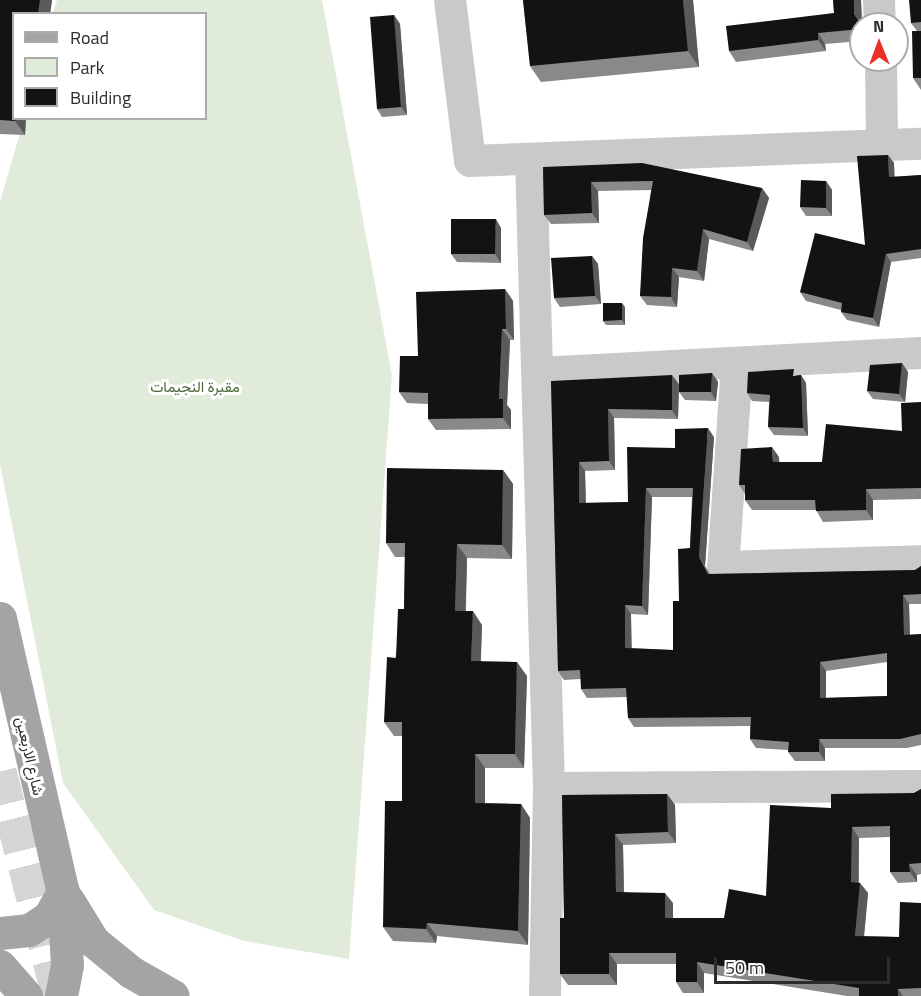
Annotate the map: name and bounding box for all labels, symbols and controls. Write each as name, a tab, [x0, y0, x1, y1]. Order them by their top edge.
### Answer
legend	[12, 12, 207, 120]
north arrow	[849, 12, 909, 72]
text: N	[873, 14, 884, 38]
text: Road	[70, 24, 109, 51]
text: Park	[70, 54, 104, 81]
text: Building	[70, 84, 131, 111]
park label: مقبرة النجيمات	[150, 378, 240, 396]
street label: شارع الاربعين	[12, 715, 48, 797]
scale bar	[717, 945, 892, 983]
text: 50 m	[725, 954, 764, 981]

